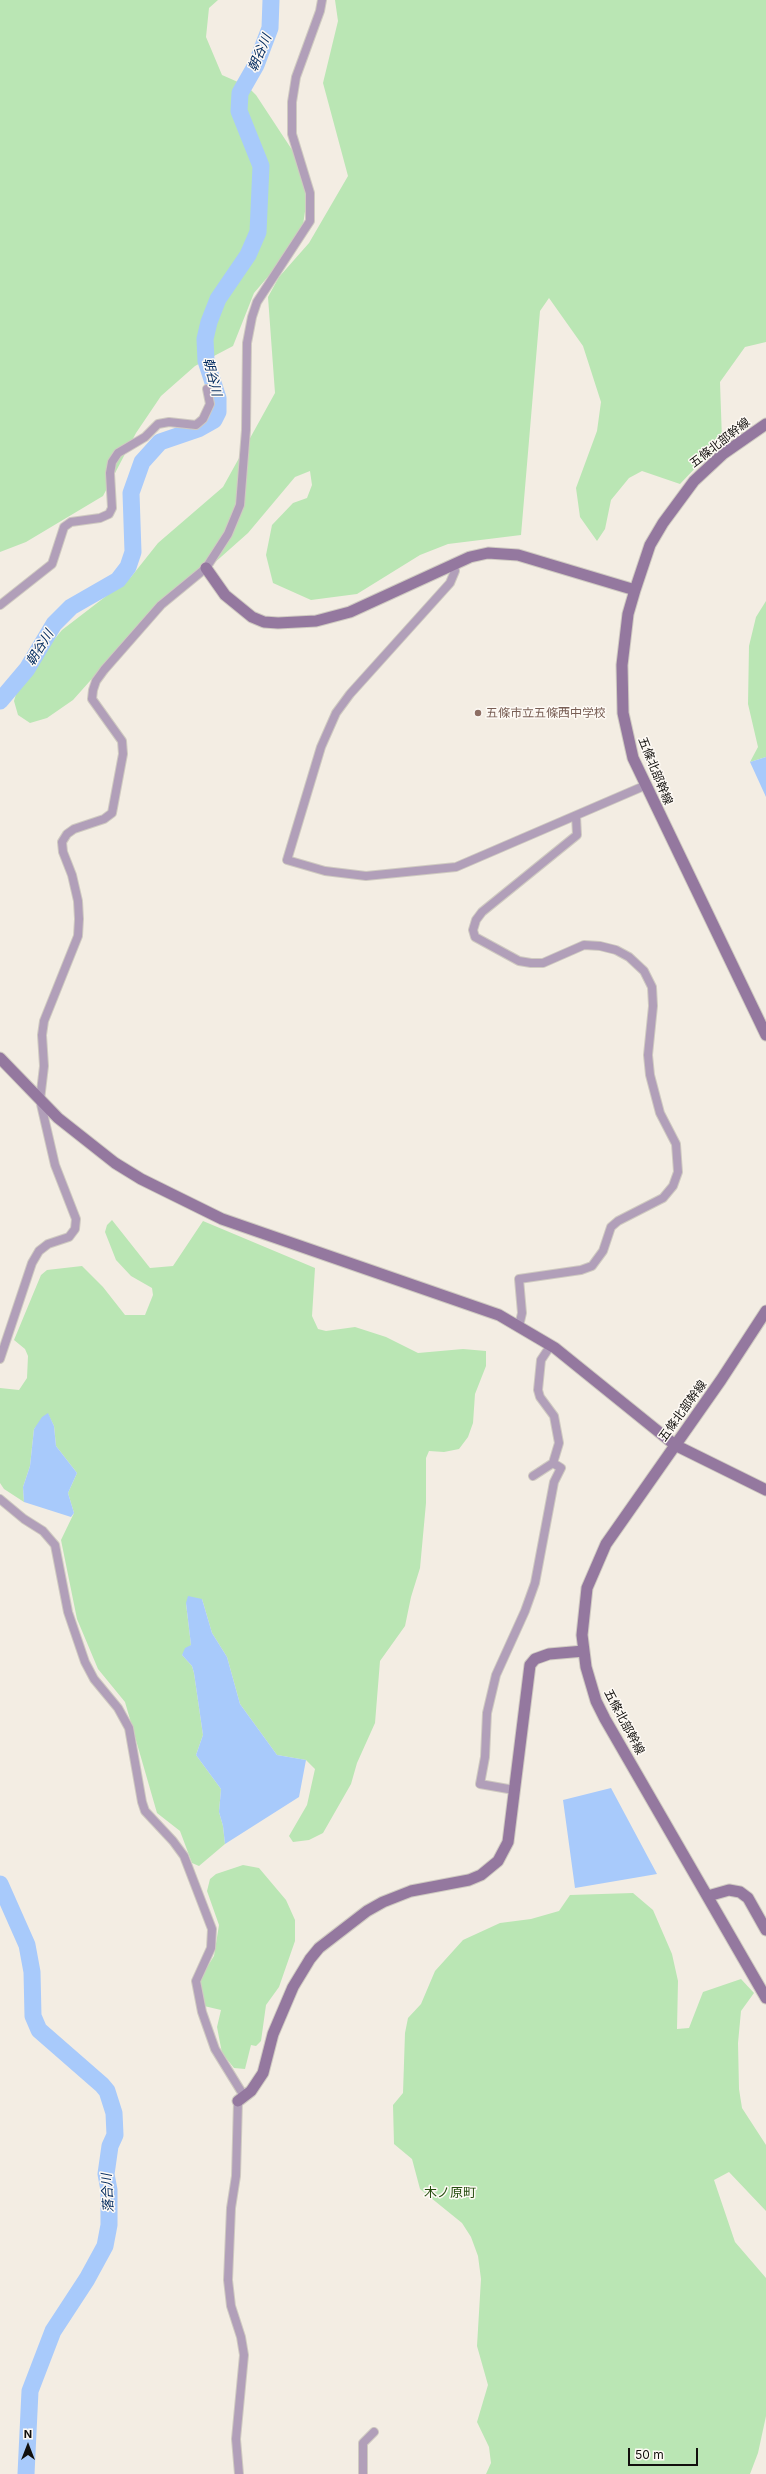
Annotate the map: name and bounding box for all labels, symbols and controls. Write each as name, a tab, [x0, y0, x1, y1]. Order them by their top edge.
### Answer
water label: 朝谷川	[245, 32, 275, 74]
water label: 朝谷川	[200, 356, 224, 398]
street label: 五條北部幹線	[687, 415, 753, 471]
water label: 朝谷川	[23, 627, 57, 669]
place label: 五條市立五條西中学校	[486, 706, 606, 720]
marker: 五條市立五條西中学校	[473, 708, 483, 718]
street label: 五條北部幹線	[635, 735, 675, 807]
street label: 五條北部幹線	[656, 1378, 710, 1444]
street label: 五條北部幹線	[601, 1687, 647, 1757]
water label: 落合川	[99, 2173, 117, 2213]
district label: 木ノ原町	[424, 2185, 476, 2201]
north arrow	[8, 2426, 48, 2466]
text: N	[24, 2427, 32, 2441]
scale bar	[630, 2440, 700, 2466]
text: 50 m	[635, 2447, 664, 2462]

